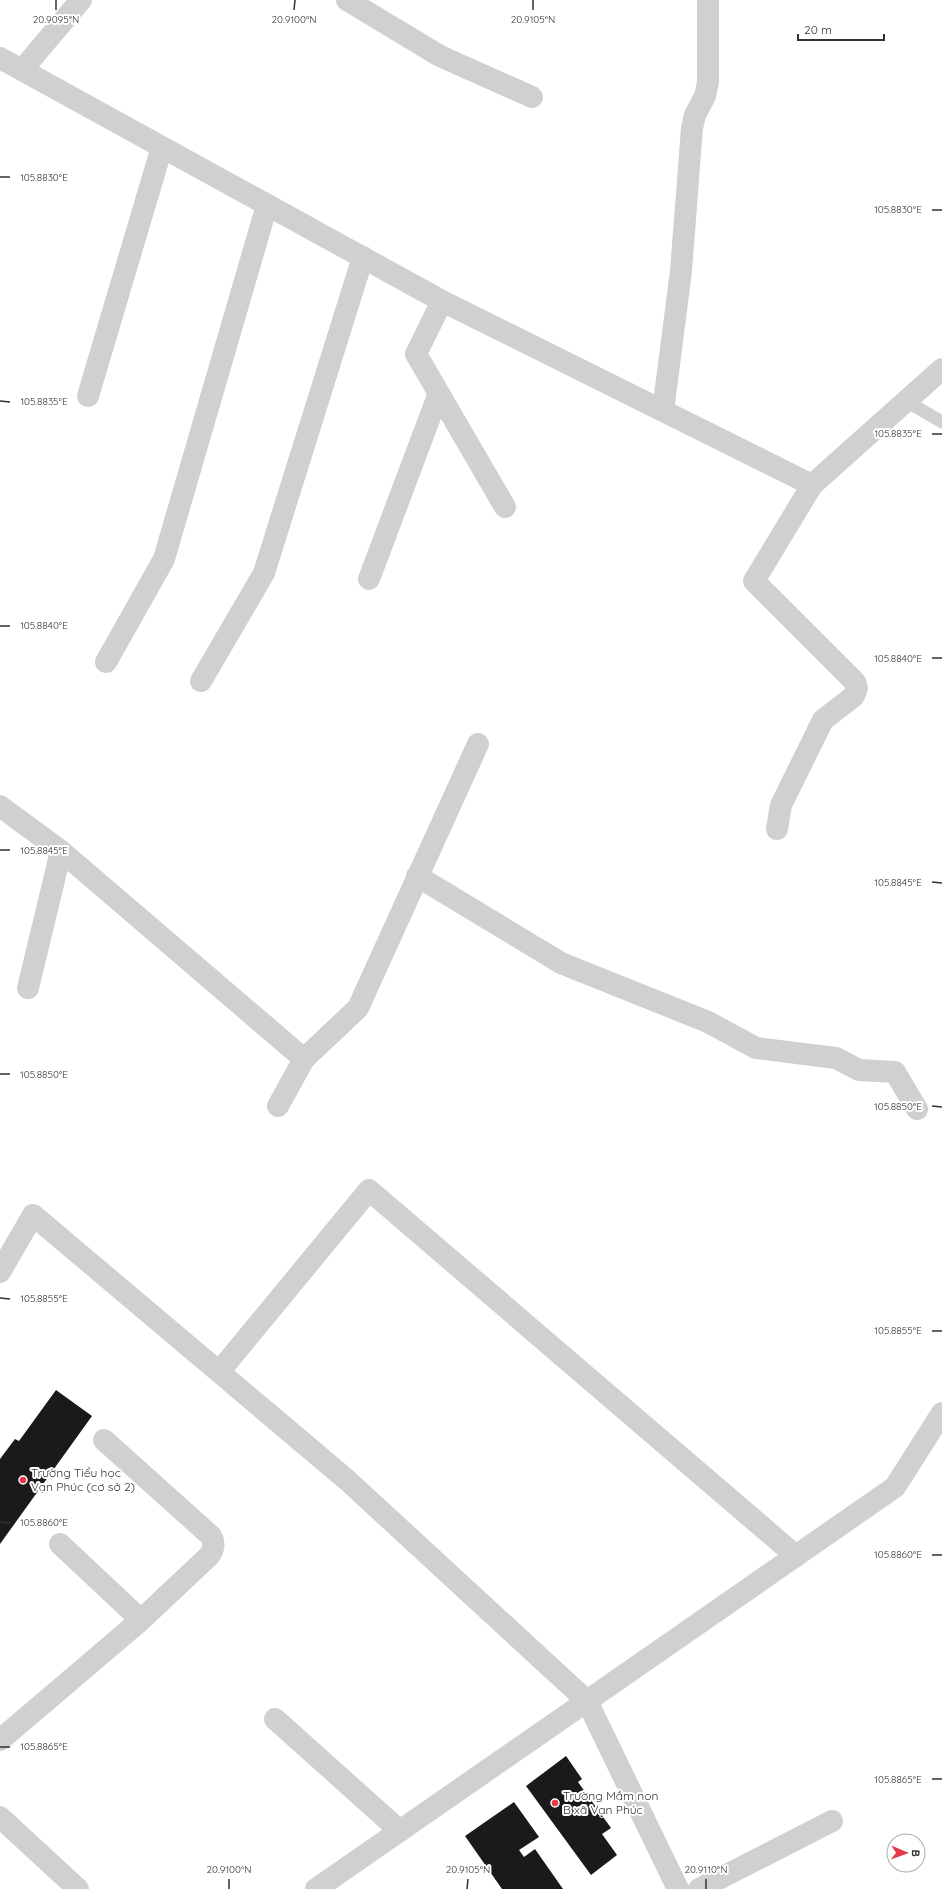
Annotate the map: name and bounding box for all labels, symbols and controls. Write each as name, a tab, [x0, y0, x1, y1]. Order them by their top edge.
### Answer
text: 20.9095°N	[33, 13, 79, 26]
text: 20.9100°N	[271, 13, 317, 26]
text: 20.9105°N	[511, 13, 555, 26]
scale bar	[798, 16, 884, 42]
text: 20 m	[804, 22, 832, 37]
text: 105.8830°E	[20, 171, 68, 184]
text: 105.8830°E	[874, 203, 922, 216]
text: 105.8835°E	[20, 395, 68, 408]
text: 105.8835°E	[874, 427, 922, 440]
text: 105.8840°E	[20, 619, 68, 632]
text: 105.8840°E	[874, 652, 922, 665]
text: 105.8845°E	[20, 844, 68, 857]
text: 105.8845°E	[874, 876, 922, 889]
text: 105.8850°E	[20, 1068, 68, 1081]
text: 105.8850°E	[874, 1100, 922, 1113]
text: 105.8855°E	[20, 1292, 68, 1305]
text: 105.8855°E	[874, 1324, 922, 1337]
place label: Trường Tiểu học Vạn Phúc (cơ sở 2)	[31, 1465, 135, 1494]
marker: Trường Tiểu học Vạn Phúc (cơ sở 2)	[18, 1475, 28, 1485]
text: 105.8860°E	[20, 1516, 68, 1529]
text: 105.8860°E	[874, 1548, 922, 1561]
text: 105.8865°E	[20, 1740, 68, 1753]
text: 105.8865°E	[874, 1773, 922, 1786]
place label: Trường Mầm non B xã Vạn Phúc	[563, 1788, 658, 1817]
marker: Trường Mầm non B xã Vạn Phúc	[550, 1798, 560, 1808]
north arrow	[886, 1833, 926, 1873]
text: B	[909, 1849, 923, 1857]
text: 20.9100°N	[206, 1863, 252, 1876]
text: 20.9105°N	[446, 1863, 490, 1876]
text: 20.9110°N	[685, 1863, 727, 1876]

